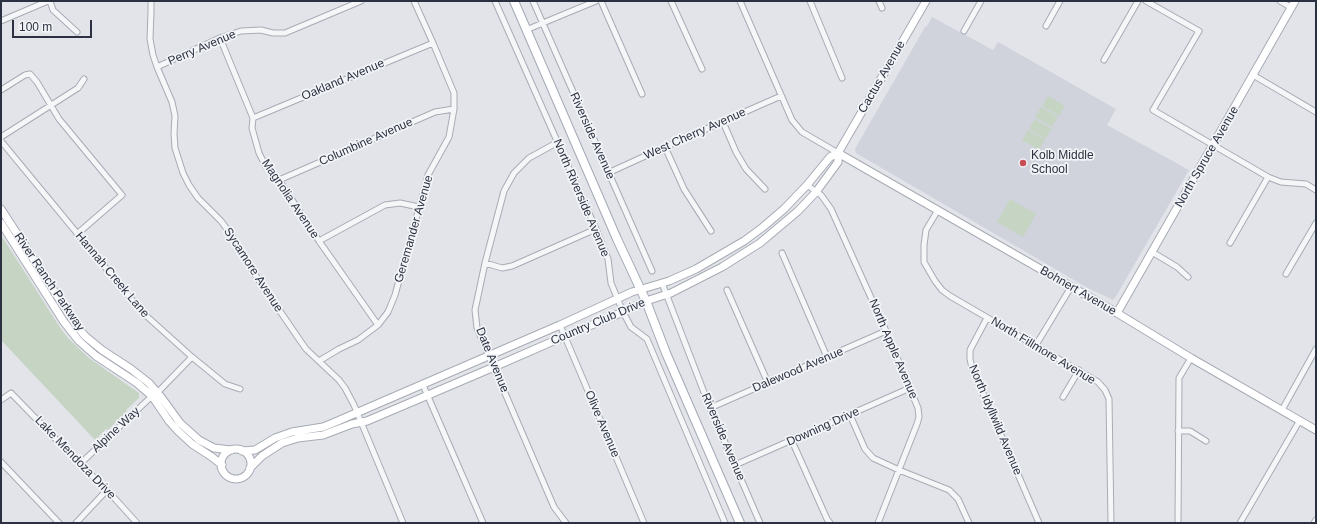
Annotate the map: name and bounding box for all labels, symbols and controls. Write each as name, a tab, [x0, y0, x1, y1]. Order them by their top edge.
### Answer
scale bar	[14, 12, 94, 38]
text: 100 m	[19, 20, 52, 34]
street label: Perry Avenue	[166, 27, 238, 69]
street label: Cactus Avenue	[855, 38, 909, 116]
street label: Oakland Avenue	[299, 56, 387, 104]
street label: Riverside Avenue	[566, 90, 618, 182]
street label: North Spruce Avenue	[1172, 104, 1242, 210]
street label: West Cherry Avenue	[642, 105, 748, 163]
street label: Columbine Avenue	[317, 115, 415, 169]
street label: North Riverside Avenue	[550, 137, 612, 259]
place label: Kolb Middle School	[1031, 149, 1094, 177]
street label: Magnolia Avenue	[258, 157, 322, 241]
marker: Kolb Middle School	[1018, 158, 1028, 168]
street label: Geremander Avenue	[392, 174, 436, 284]
street label: Sycamore Avenue	[220, 225, 286, 315]
street label: Hannah Creek Lane	[72, 229, 152, 321]
street label: River Ranch Parkway	[11, 230, 87, 334]
street label: Bohnert Avenue	[1037, 263, 1119, 319]
street label: Country Club Drive	[549, 296, 647, 348]
street label: North Apple Avenue	[865, 297, 921, 401]
street label: North Fillmore Avenue	[988, 314, 1098, 388]
street label: Date Avenue	[472, 325, 512, 395]
street label: Dalewood Avenue	[750, 344, 846, 396]
street label: North Idyllwild Avenue	[965, 363, 1025, 477]
street label: Olive Avenue	[581, 388, 623, 460]
street label: Riverside Avenue	[698, 391, 748, 483]
street label: Alpine Way	[89, 404, 143, 456]
street label: Downing Drive	[784, 405, 862, 449]
street label: Lake Mendoza Drive	[32, 413, 118, 503]

